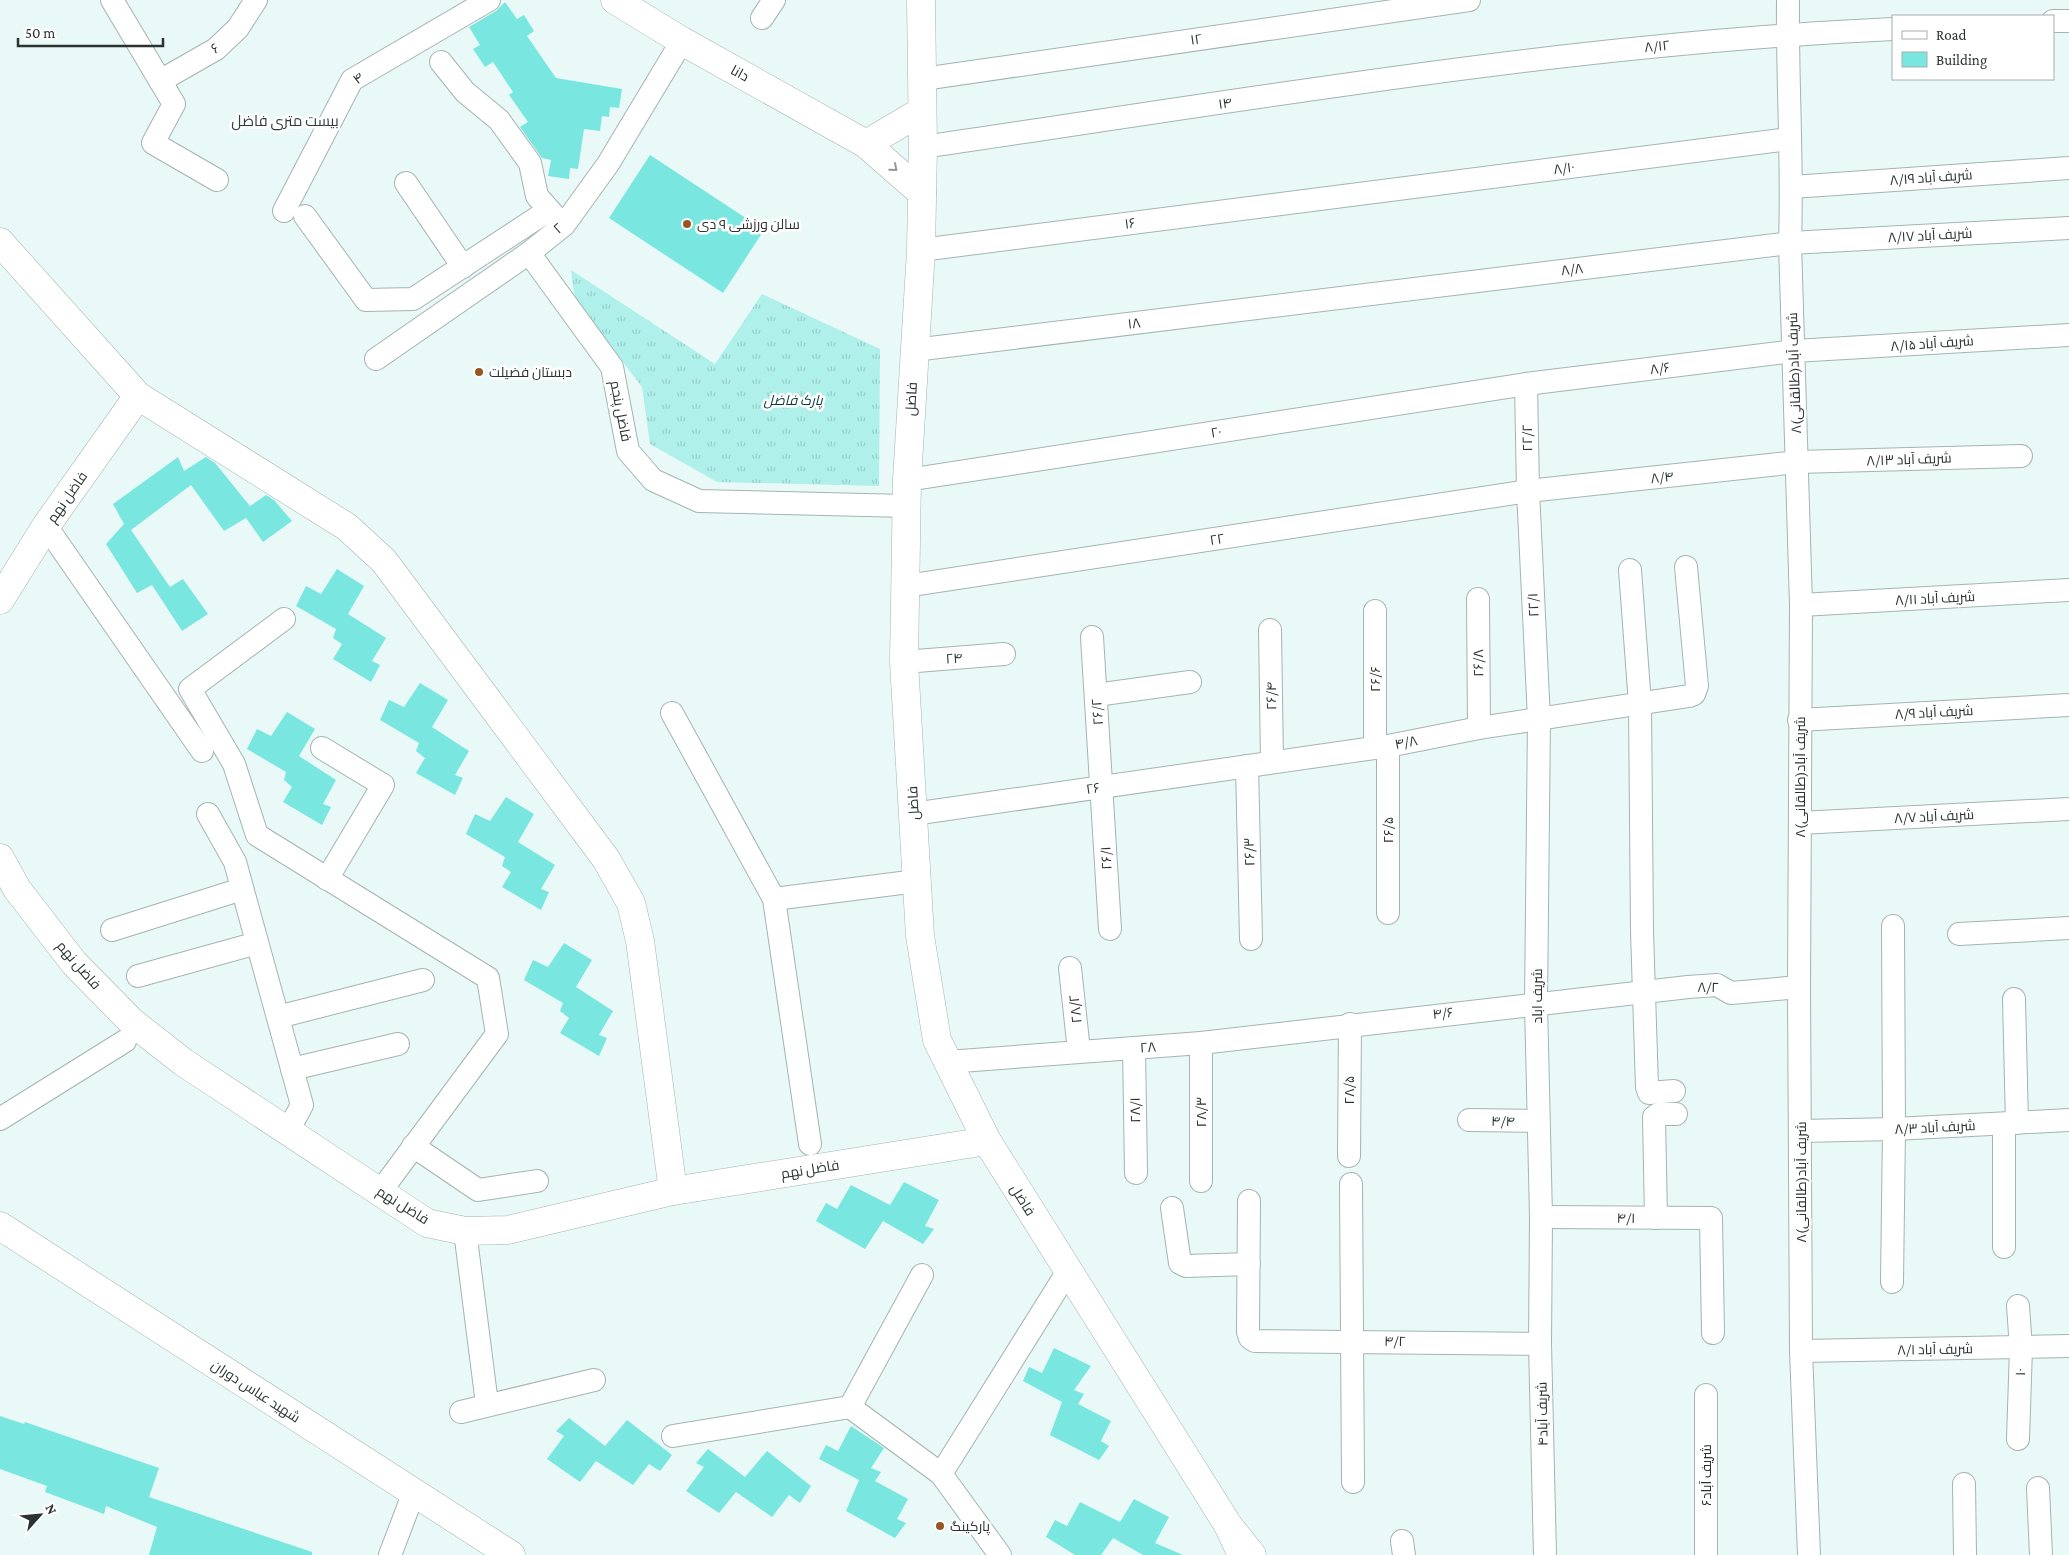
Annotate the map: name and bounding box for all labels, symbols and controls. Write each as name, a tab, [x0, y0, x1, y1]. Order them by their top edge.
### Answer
scale bar	[18, 15, 162, 47]
legend	[1892, 15, 2054, 80]
text: 50 m	[25, 25, 55, 41]
text: Road	[1936, 27, 1967, 43]
street label: ۱۲	[1189, 30, 1203, 48]
street label: ۸/۱۲	[1644, 37, 1670, 55]
street label: ۶	[208, 40, 222, 56]
text: Building	[1936, 52, 1987, 69]
street label: دانا	[728, 62, 752, 84]
street label: ۴	[349, 69, 367, 87]
street label: ۱۴	[1217, 94, 1233, 112]
district label: بیست متری فاضل	[231, 113, 339, 131]
street label: ۸/۱۰	[1552, 159, 1576, 177]
one-way arrow	[889, 162, 898, 171]
street label: شریف آباد ۸/۱۹	[1889, 166, 1973, 188]
street label: ۱۶	[1124, 214, 1136, 232]
place label: سالن ورزشی ۹ دی	[697, 216, 800, 232]
marker: سالن ورزشی ۹ دی	[681, 218, 693, 230]
street label: ۲	[550, 220, 566, 236]
street label: شریف آباد ۸/۱۷	[1887, 225, 1973, 245]
street label: ۸/۸	[1560, 260, 1584, 278]
street label: ۸شریف آباد(طالقانی)	[1784, 312, 1805, 434]
street label: ۱۸	[1127, 314, 1142, 332]
street label: شریف آباد ۸/۱۵	[1890, 332, 1974, 354]
street label: ۸/۶	[1649, 359, 1671, 377]
place label: دبستان فضیلت	[489, 364, 572, 380]
marker: دبستان فضیلت	[473, 366, 485, 378]
street label: فاضل پنجم	[605, 379, 635, 443]
street label: فاضل	[902, 382, 920, 416]
park label: پارک فاضل	[763, 392, 824, 410]
street label: ۲۰	[1209, 423, 1223, 441]
street label: ۲۲/۲	[1519, 424, 1535, 452]
street label: شریف آباد ۸/۱۳	[1866, 450, 1952, 468]
street label: فاضل نهم	[44, 468, 92, 527]
street label: ۸/۴	[1650, 468, 1674, 486]
street label: ۲۲	[1208, 530, 1226, 548]
street label: شریف آباد ۸/۱۱	[1895, 588, 1975, 608]
street label: ۲۲/۱	[1524, 593, 1542, 617]
street label: ۲۴	[945, 649, 963, 667]
street label: ۲۶/۸	[1470, 649, 1486, 677]
street label: ۲۶/۶	[1367, 666, 1383, 692]
street label: ۲۶/۴	[1263, 682, 1279, 710]
street label: ۲۶/۲	[1088, 698, 1106, 726]
street label: شریف آباد ۸/۹	[1894, 702, 1974, 722]
street label: ۸شریف آباد(طالقانی)	[1792, 716, 1809, 838]
street label: ۴/۸	[1393, 732, 1419, 752]
street label: ۲۶	[1085, 779, 1101, 797]
street label: فاضل	[904, 786, 922, 820]
street label: شریف آباد ۸/۷	[1894, 806, 1974, 826]
street label: ۲۶/۵	[1380, 817, 1396, 843]
street label: ۲۶/۳	[1241, 837, 1257, 867]
street label: ۲۶/۱	[1097, 846, 1115, 870]
street label: فاضل نهم	[52, 938, 104, 994]
street label: شریف اباد	[1529, 968, 1545, 1024]
street label: ۸/۲	[1697, 979, 1719, 995]
street label: ۲۸/۲	[1066, 994, 1084, 1024]
street label: ۴/۶	[1432, 1004, 1454, 1022]
street label: ۲۸	[1139, 1038, 1157, 1056]
street label: ۲۸/۵	[1341, 1076, 1357, 1104]
street label: ۲۸/۱	[1127, 1097, 1143, 1123]
street label: ۲۸/۳	[1193, 1097, 1209, 1127]
street label: ۴/۴	[1491, 1113, 1515, 1129]
street label: شریف آباد ۸/۳	[1894, 1117, 1976, 1137]
street label: ۸شریف آباد(طالقانی)	[1793, 1121, 1810, 1243]
street label: فاضل نهم	[780, 1157, 841, 1183]
street label: فاضل	[1007, 1181, 1039, 1219]
street label: فاضل نهم	[373, 1183, 432, 1229]
street label: ۴/۱	[1617, 1210, 1635, 1226]
street label: ۴/۲	[1384, 1333, 1406, 1349]
street label: شریف آباد ۸/۱	[1897, 1340, 1973, 1358]
street label: شهید عباس دوران	[209, 1356, 303, 1426]
street label: ۱۰	[2012, 1368, 2028, 1376]
street label: ۴شریف آباد	[1533, 1382, 1551, 1446]
street label: شریف آباد۶	[1698, 1444, 1714, 1506]
north arrow	[15, 1490, 65, 1540]
text: N	[42, 1501, 61, 1517]
place label: پارکینگ	[950, 1518, 990, 1536]
marker: پارکینگ	[934, 1520, 946, 1532]

